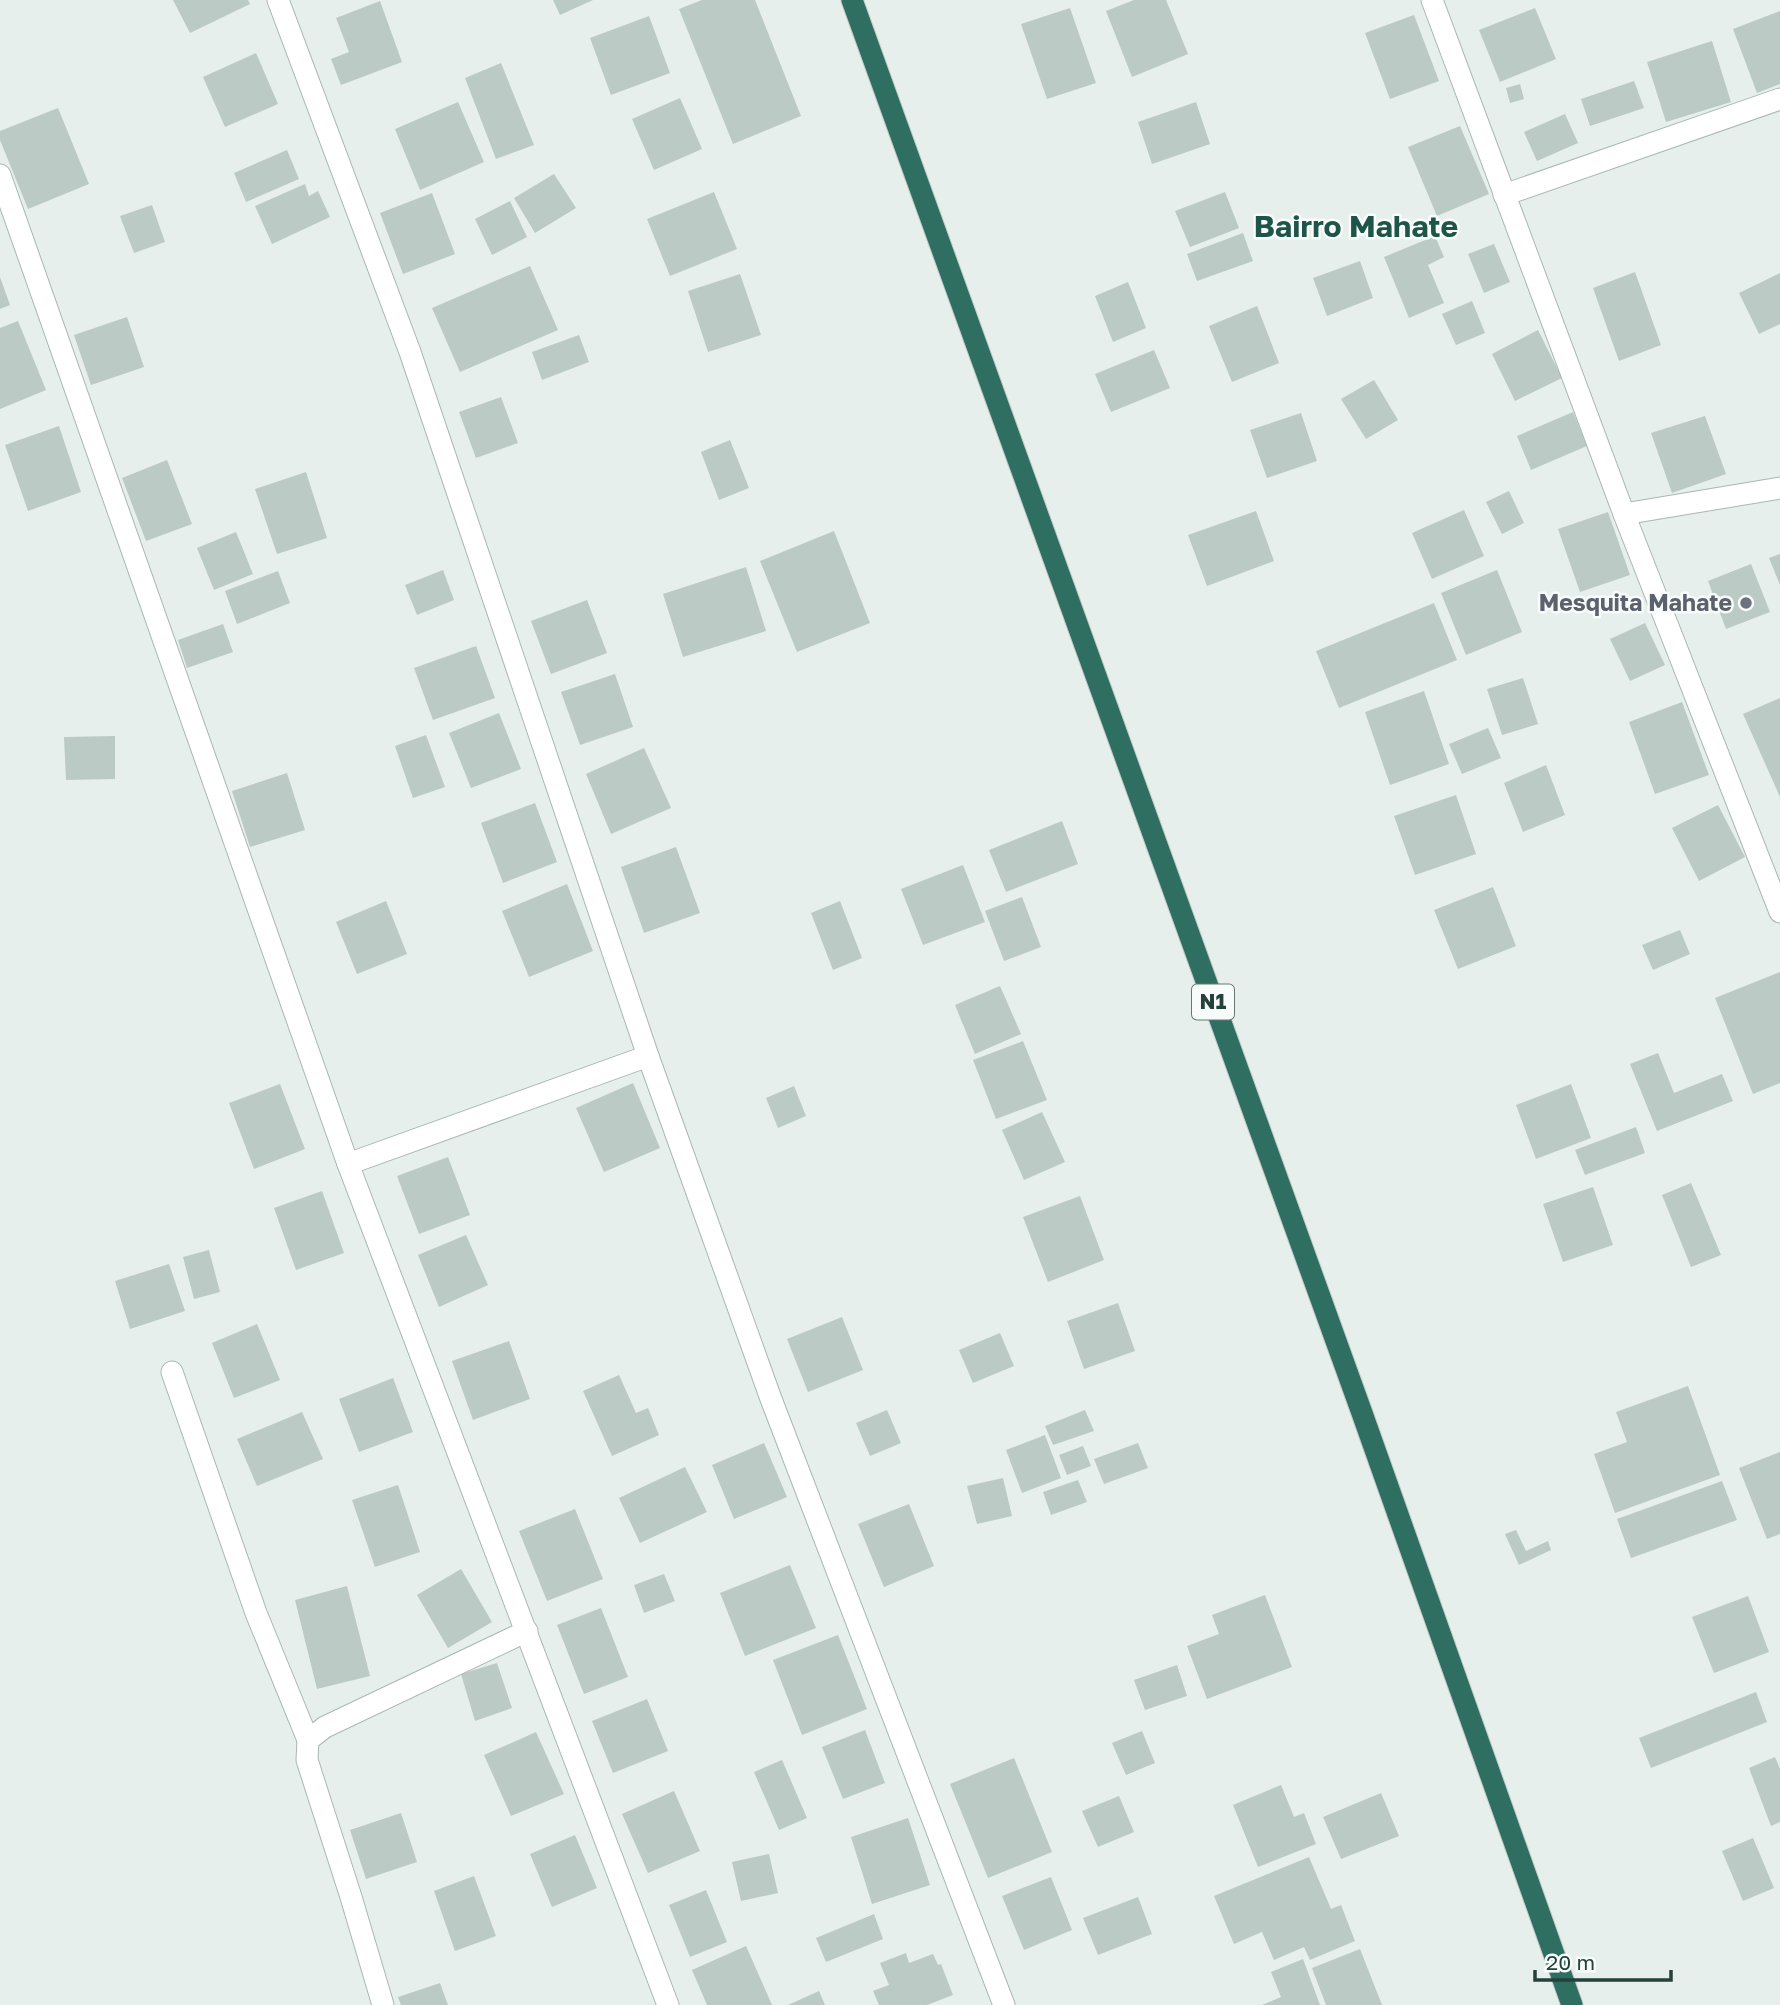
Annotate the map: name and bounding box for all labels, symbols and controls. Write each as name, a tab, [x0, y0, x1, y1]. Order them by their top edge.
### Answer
district label: Bairro Mahate	[1254, 208, 1458, 244]
place label: Mesquita Mahate	[1539, 588, 1732, 616]
marker: Mesquita Mahate	[1738, 595, 1754, 611]
road number: N1	[1192, 984, 1234, 1020]
scale bar	[1535, 1938, 1672, 1982]
text: 20 m	[1546, 1949, 1595, 1975]

